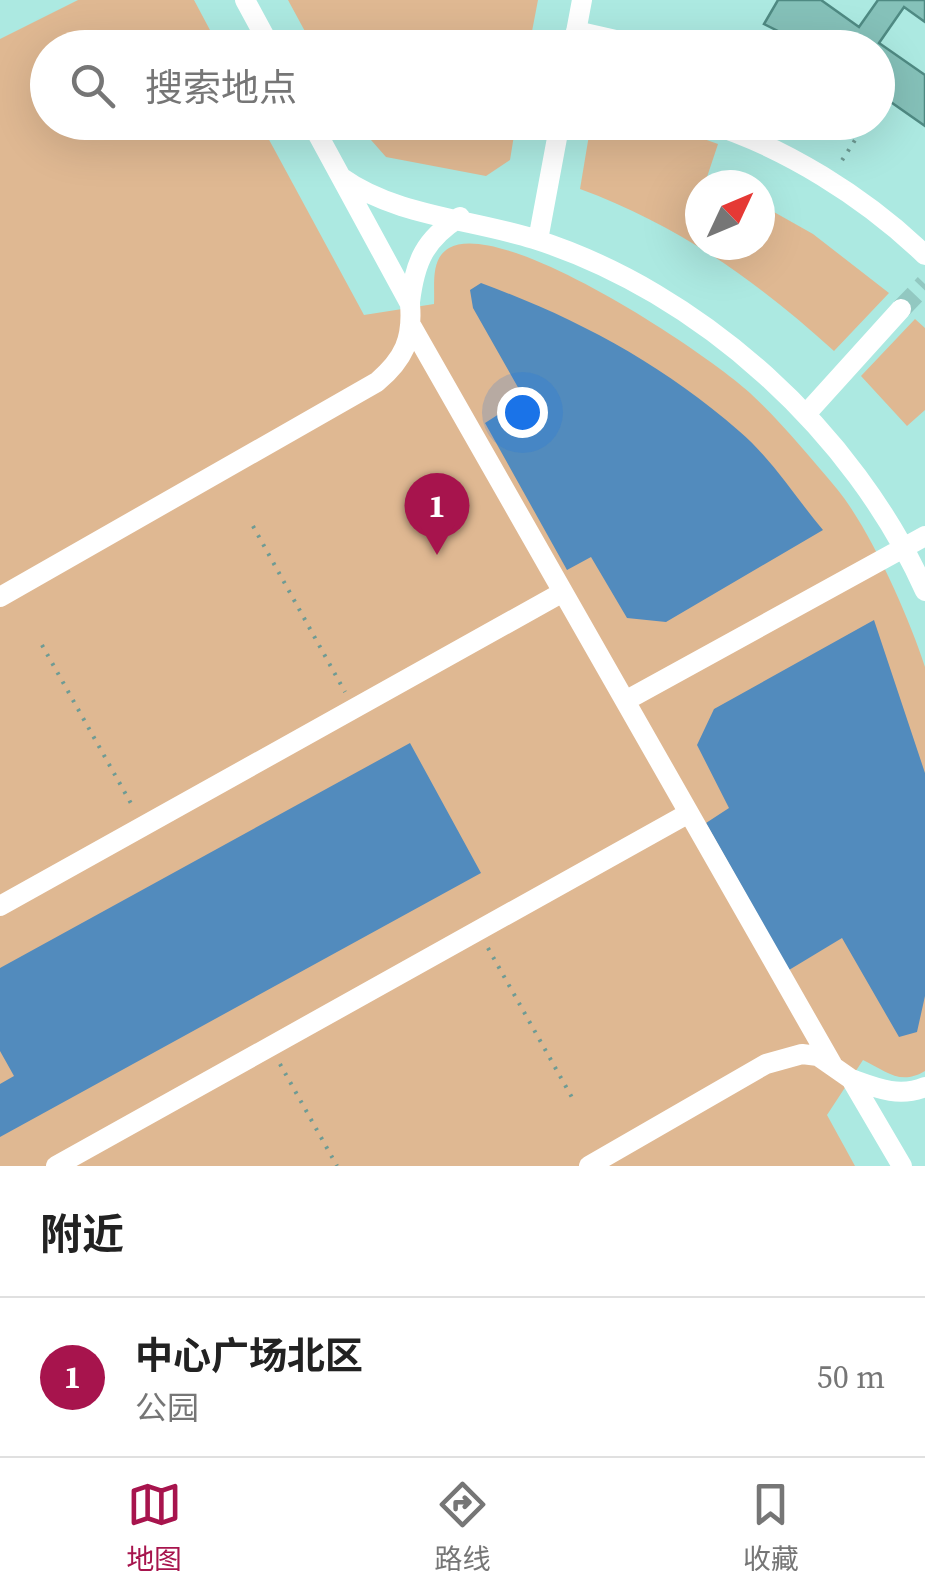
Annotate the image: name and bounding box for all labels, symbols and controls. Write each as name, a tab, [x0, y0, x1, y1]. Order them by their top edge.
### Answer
search box	[30, 30, 895, 140]
icon: search	[65, 58, 120, 113]
text: 搜索地点	[145, 62, 297, 114]
north arrow	[685, 170, 775, 260]
your location	[497, 387, 548, 438]
pin: 1	[404, 472, 470, 555]
text: 附近	[40, 1205, 124, 1263]
text: 中心广场北区	[135, 1330, 363, 1382]
text: 1	[64, 1355, 81, 1399]
text: 50 m	[817, 1355, 885, 1399]
text: 公园	[135, 1386, 199, 1430]
tab: 地图	[126, 1477, 182, 1578]
tab: 路线	[434, 1477, 491, 1578]
tab: 收藏	[743, 1477, 799, 1578]

